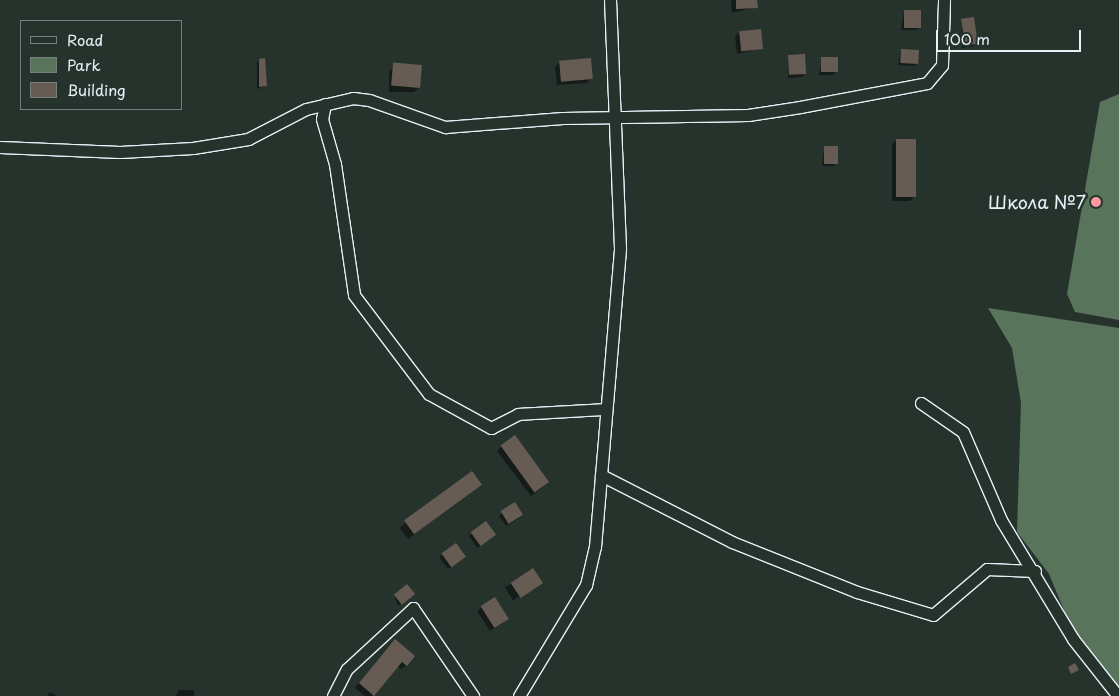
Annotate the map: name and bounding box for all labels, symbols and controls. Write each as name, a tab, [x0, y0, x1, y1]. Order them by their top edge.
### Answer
legend	[20, 20, 182, 110]
scale bar	[939, 20, 1084, 52]
text: 100 m	[944, 27, 990, 50]
text: Road	[67, 28, 103, 51]
text: Park	[67, 53, 101, 76]
text: Building	[67, 78, 126, 101]
place label: Школа №7	[987, 191, 1086, 213]
marker: Школа №7	[1090, 196, 1102, 208]

